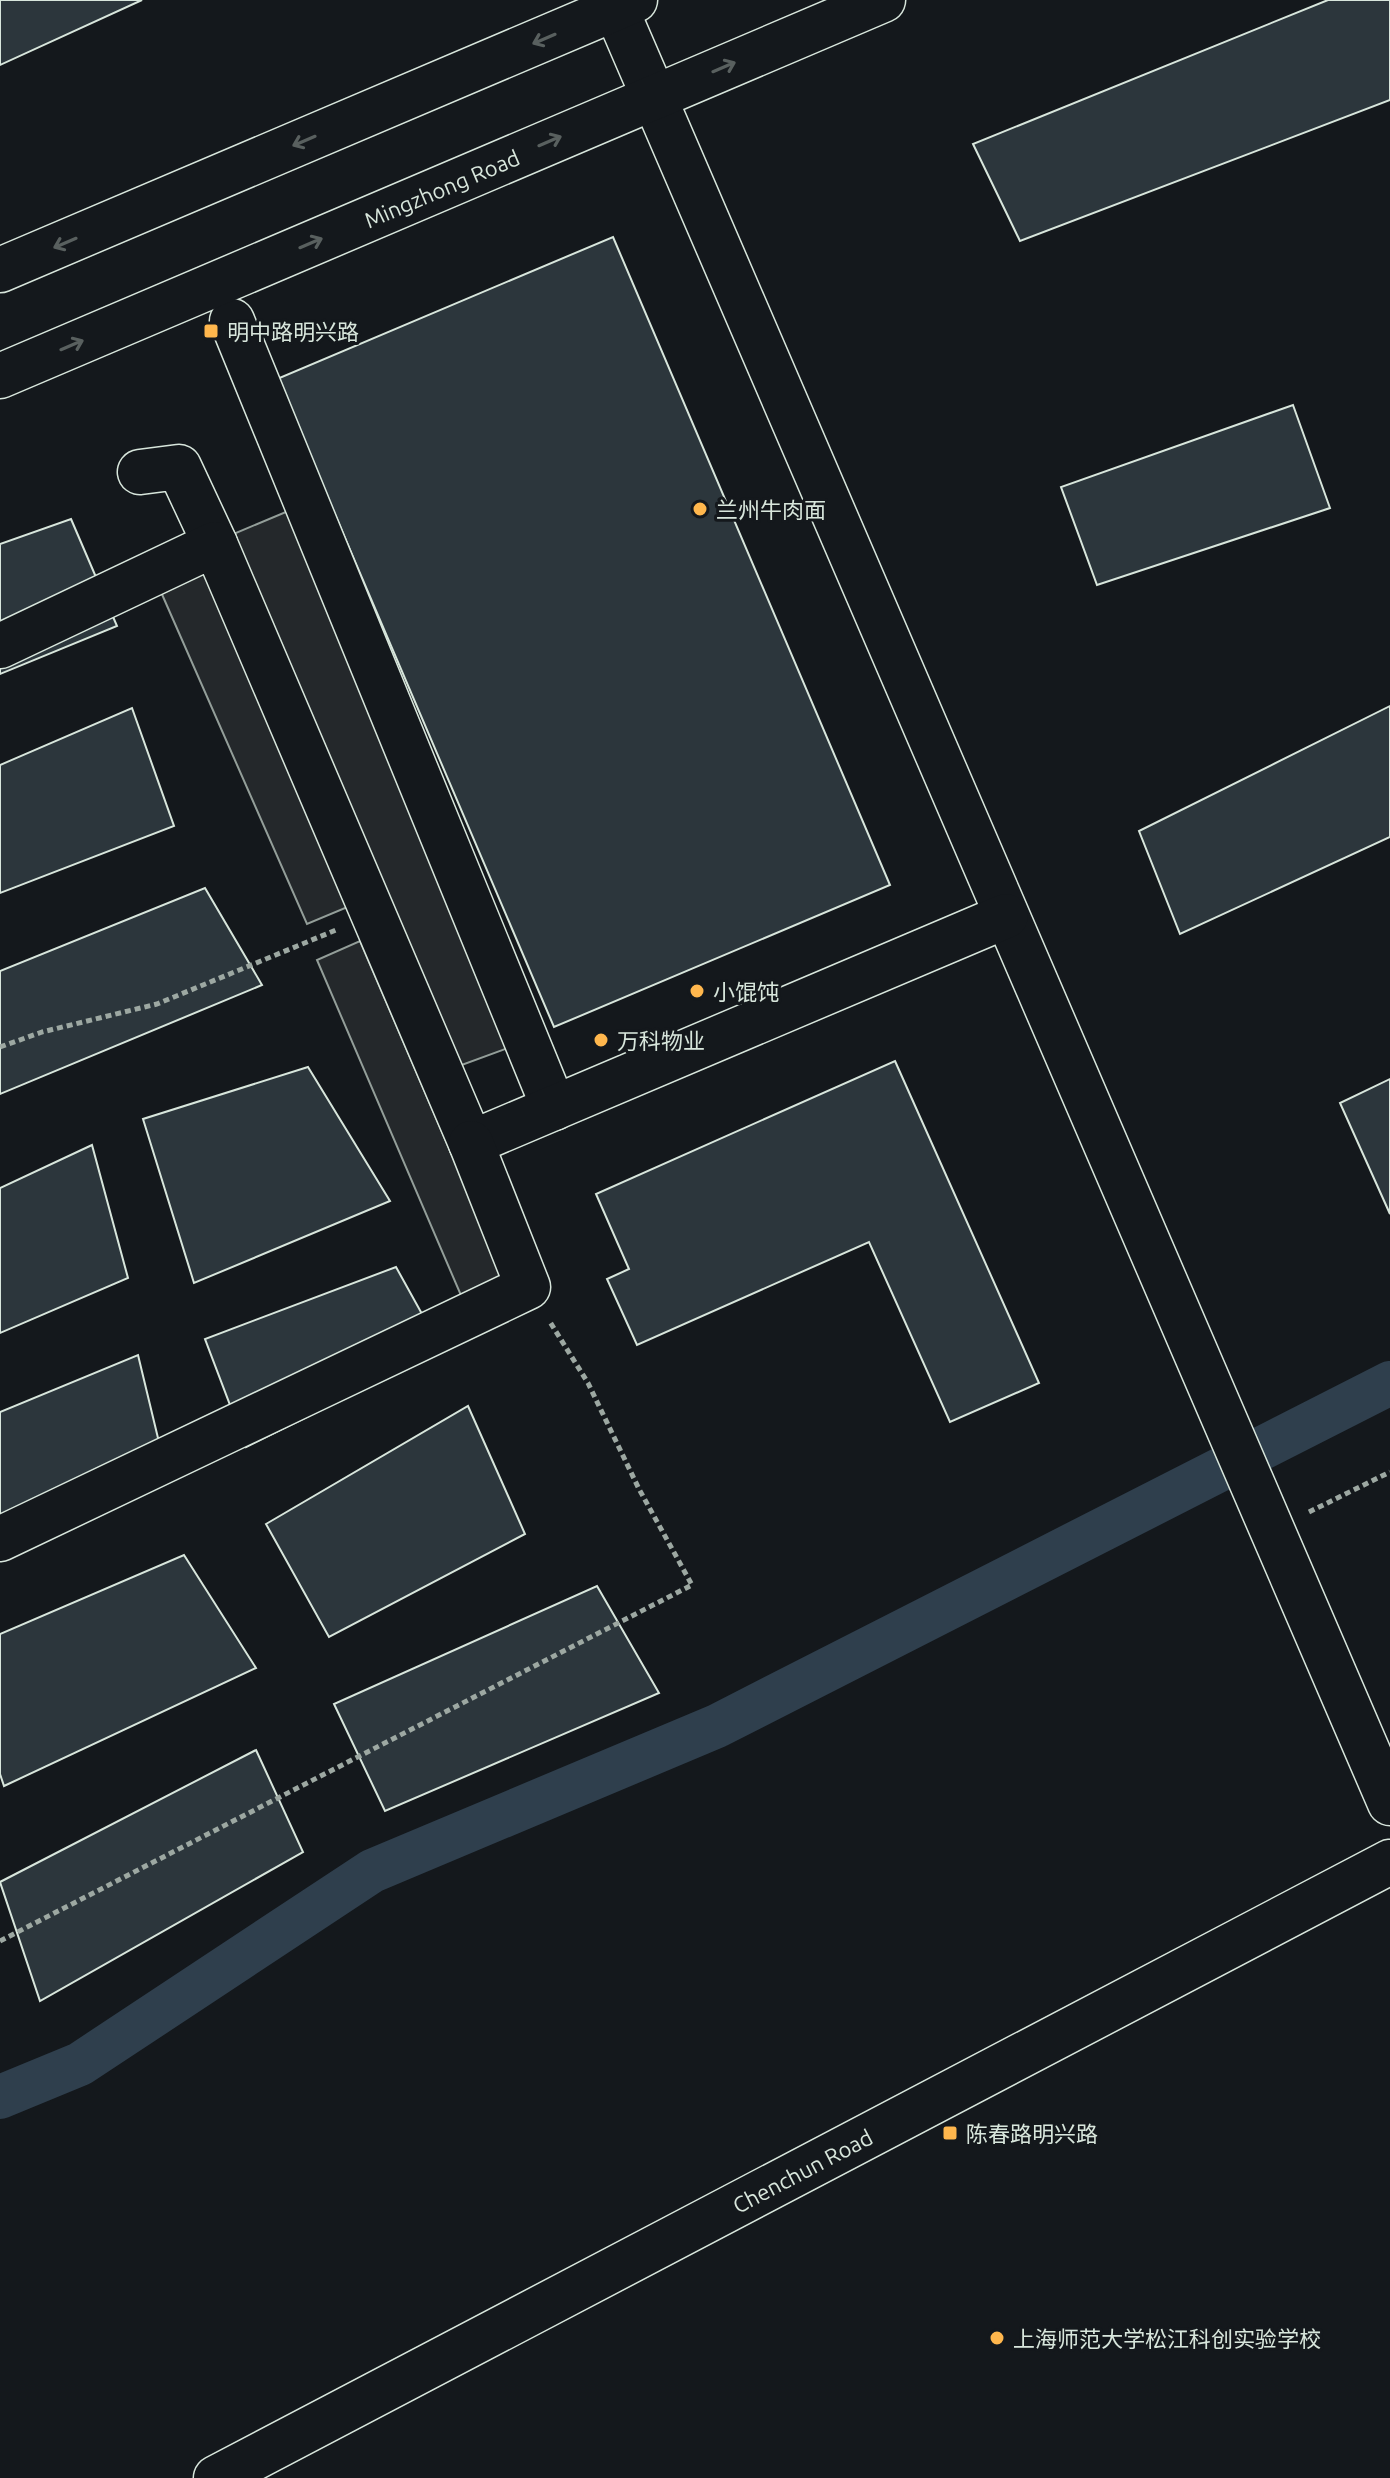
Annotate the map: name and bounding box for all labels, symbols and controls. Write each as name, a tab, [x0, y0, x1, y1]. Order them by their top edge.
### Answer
one-way arrow	[532, 32, 557, 47]
one-way arrow	[712, 59, 736, 74]
one-way arrow	[537, 133, 562, 148]
one-way arrow	[293, 134, 317, 149]
street label: Mingzhong Road	[360, 144, 523, 232]
one-way arrow	[298, 235, 323, 250]
one-way arrow	[53, 236, 78, 251]
place label: 明中路明兴路	[227, 319, 359, 344]
marker: 明中路明兴路	[202, 322, 220, 340]
one-way arrow	[59, 337, 84, 352]
place label: 兰州牛肉面	[716, 497, 826, 522]
marker: 兰州牛肉面	[691, 500, 709, 518]
place label: 小馄饨	[713, 979, 779, 1004]
marker: 小馄饨	[688, 982, 706, 1000]
place label: 万科物业	[617, 1028, 705, 1053]
marker: 万科物业	[592, 1031, 610, 1049]
place label: 陈春路明兴路	[966, 2121, 1098, 2146]
street label: Chenchun Road	[728, 2123, 876, 2217]
marker: 陈春路明兴路	[941, 2124, 959, 2142]
place label: 上海师范大学松江科创实验学校	[1013, 2326, 1321, 2351]
marker: 上海师范大学松江科创实验学校	[988, 2329, 1006, 2347]

